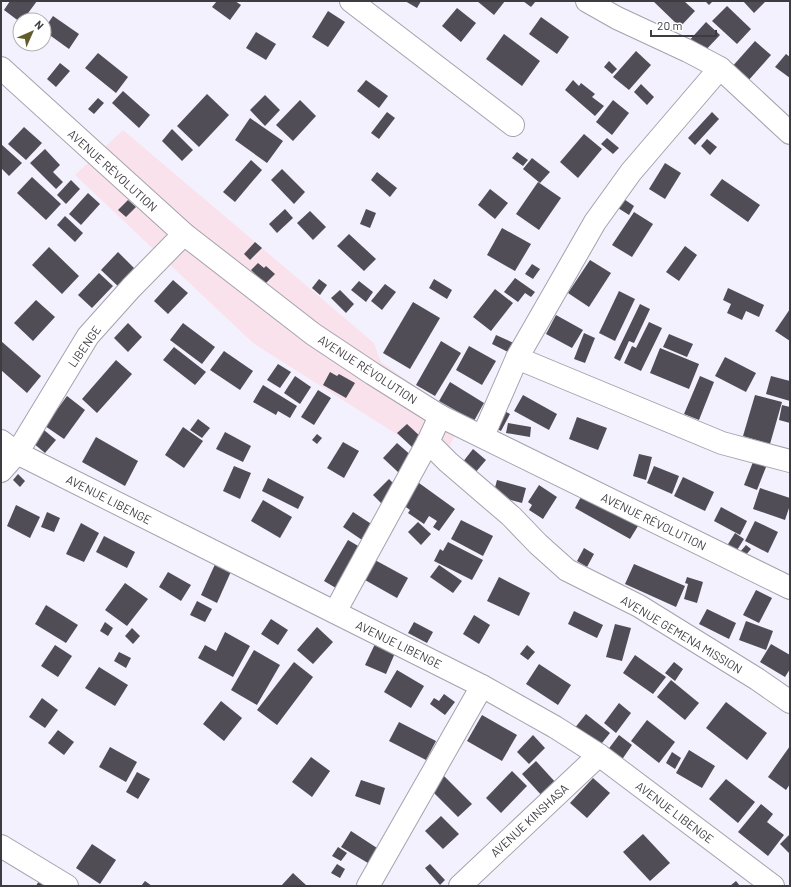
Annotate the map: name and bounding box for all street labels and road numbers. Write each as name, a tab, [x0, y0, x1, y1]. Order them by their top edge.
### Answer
street label: AVENUE RÉVOLUTION	[65, 126, 161, 214]
street label: LIBENGE	[65, 323, 103, 369]
street label: AVENUE RÉVOLUTION	[316, 332, 420, 406]
street label: AVENUE LIBENGE	[64, 471, 154, 527]
street label: AVENUE RÉVOLUTION	[599, 489, 709, 553]
street label: AVENUE GEMENA MISSION	[619, 592, 745, 676]
street label: AVENUE LIBENGE	[354, 617, 444, 671]
street label: AVENUE LIBENGE	[633, 778, 717, 846]
street label: AVENUE KINSHASA	[487, 780, 571, 860]

